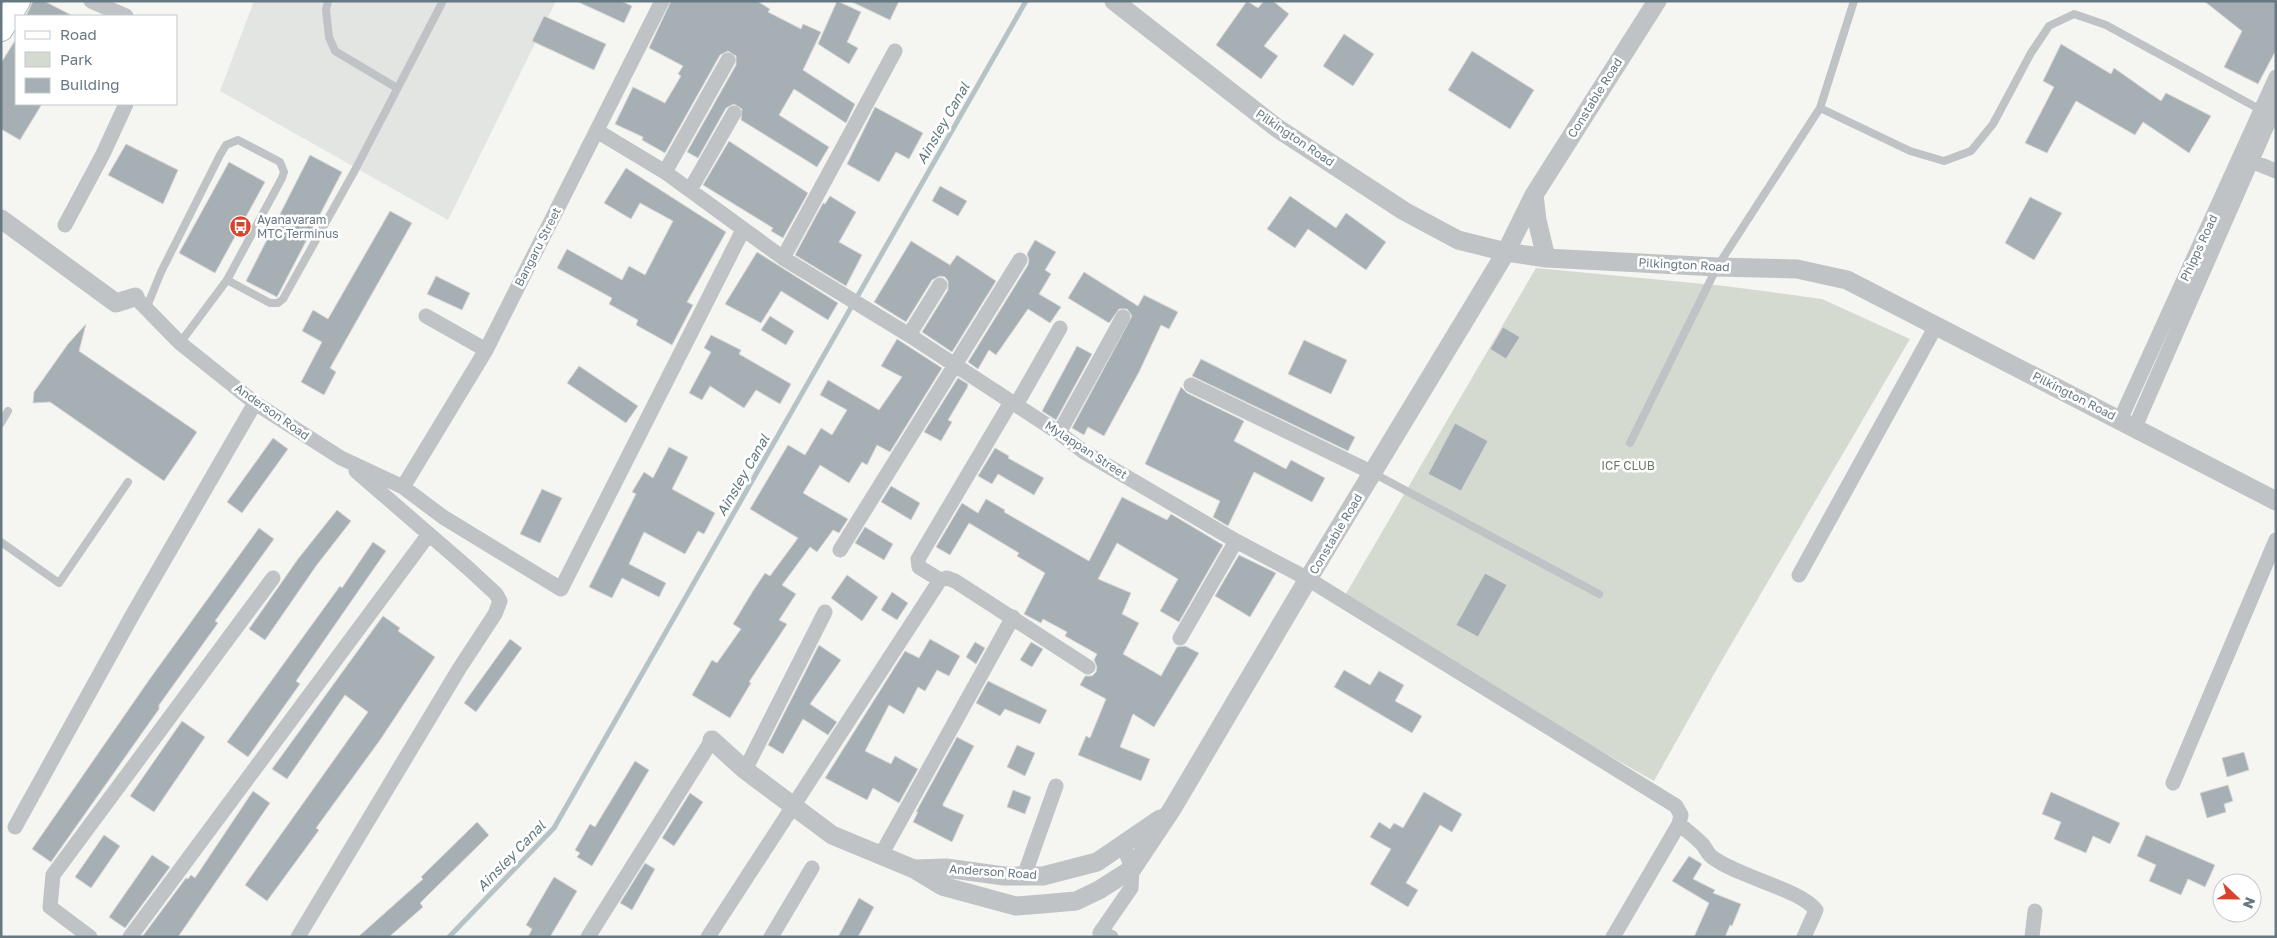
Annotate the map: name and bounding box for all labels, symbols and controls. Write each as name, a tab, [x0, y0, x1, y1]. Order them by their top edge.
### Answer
legend	[15, 15, 178, 105]
text: Road	[60, 25, 97, 43]
text: Park	[60, 50, 93, 68]
street label: Constable Road	[1564, 55, 1625, 140]
text: Building	[60, 75, 120, 93]
water label: Ainsley Canal	[912, 79, 973, 166]
street label: Pilkington Road	[1253, 106, 1337, 169]
street label: Bangaru Street	[511, 205, 564, 289]
place label: Ayanavaram MTC Terminus	[257, 212, 339, 241]
street label: Phipps Road	[2177, 212, 2221, 284]
bus stop icon: Ayanavaram MTC Terminus	[229, 215, 253, 239]
street label: Pilkington Road	[1638, 255, 1730, 274]
street label: Pilkington Road	[2030, 368, 2118, 423]
street label: Anderson Road	[232, 380, 313, 443]
street label: Mylappan Street	[1042, 417, 1130, 482]
water label: Ainsley Canal	[712, 431, 773, 518]
park label: ICF CLUB	[1601, 458, 1655, 473]
street label: Constable Road	[1306, 491, 1365, 577]
water label: Ainsley Canal	[473, 817, 549, 894]
street label: Anderson Road	[949, 861, 1037, 882]
north arrow	[2212, 873, 2262, 923]
text: N	[2240, 895, 2259, 911]

